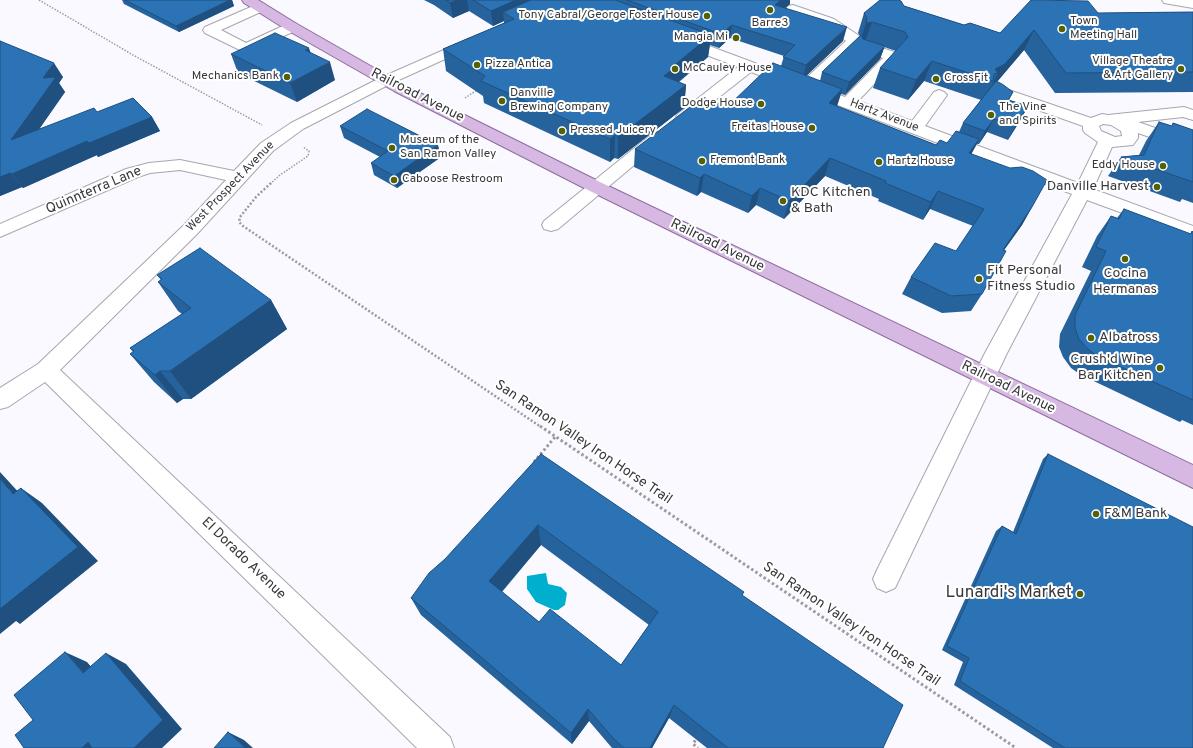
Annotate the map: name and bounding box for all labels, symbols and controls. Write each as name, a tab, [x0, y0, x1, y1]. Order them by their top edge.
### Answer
marker: Barre3	[765, 5, 775, 15]
place label: Tony Cabral/George Foster House	[518, 9, 699, 23]
marker: Tony Cabral/George Foster House	[702, 11, 712, 21]
place label: Town Meeting Hall	[1070, 15, 1137, 43]
place label: Barre3	[751, 17, 789, 31]
marker: Town Meeting Hall	[1057, 24, 1067, 34]
place label: Mangia Mi	[674, 31, 728, 45]
marker: Mangia Mi	[731, 33, 741, 43]
place label: Village Theatre & Art Gallery	[1092, 55, 1173, 83]
place label: Pizza Antica	[485, 58, 551, 72]
marker: Pizza Antica	[472, 60, 482, 70]
place label: McCauley House	[683, 62, 772, 76]
marker: McCauley House	[670, 64, 680, 74]
marker: Village Theatre & Art Gallery	[1176, 64, 1186, 74]
street label: Railroad Avenue	[368, 65, 466, 127]
place label: Mechanics Bank	[192, 70, 279, 84]
marker: Mechanics Bank	[282, 72, 292, 82]
place label: CrossFit	[944, 72, 988, 86]
marker: CrossFit	[931, 74, 941, 84]
place label: Danville Brewing Company	[510, 87, 608, 115]
marker: Danville Brewing Company	[497, 96, 507, 106]
street label: Hartz Avenue	[847, 96, 921, 136]
place label: Dodge House	[681, 97, 753, 111]
marker: Dodge House	[756, 99, 766, 109]
place label: The Vine and Spirits	[999, 101, 1057, 129]
marker: The Vine and Spirits	[986, 110, 996, 120]
place label: Freitas House	[731, 121, 804, 135]
marker: Freitas House	[807, 123, 817, 133]
place label: Pressed Juicery	[570, 124, 656, 138]
marker: Pressed Juicery	[557, 126, 567, 136]
place label: Museum of the San Ramon Valley	[400, 134, 496, 162]
street label: West Prospect Avenue	[184, 139, 278, 235]
marker: Museum of the San Ramon Valley	[387, 143, 397, 153]
place label: Fremont Bank	[710, 154, 785, 168]
place label: Hartz House	[887, 155, 954, 169]
marker: Fremont Bank	[697, 156, 707, 166]
marker: Hartz House	[874, 157, 884, 167]
place label: Eddy House	[1092, 159, 1155, 173]
marker: Eddy House	[1158, 161, 1168, 171]
street label: Quinnterra Lane	[44, 163, 144, 219]
place label: Caboose Restroom	[402, 173, 503, 187]
marker: Caboose Restroom	[389, 175, 399, 185]
place label: Danville Harvest	[1047, 179, 1149, 195]
marker: Danville Harvest	[1152, 182, 1162, 192]
place label: KDC Kitchen & Bath	[791, 185, 871, 218]
marker: KDC Kitchen & Bath	[778, 196, 788, 206]
street label: Railroad Avenue	[667, 216, 767, 276]
marker: Cocina Hermanas	[1120, 254, 1130, 264]
place label: Fit Personal Fitness Studio	[987, 263, 1075, 296]
place label: Cocina Hermanas	[1093, 266, 1157, 298]
marker: Fit Personal Fitness Studio	[974, 274, 984, 284]
place label: Albatross	[1099, 330, 1158, 346]
marker: Albatross	[1086, 333, 1096, 343]
place label: Crush'd Wine Bar Kitchen	[1070, 352, 1152, 384]
street label: Railroad Avenue	[958, 358, 1058, 418]
marker: Crush'd Wine Bar Kitchen	[1155, 363, 1165, 373]
street label: San Ramon Valley Iron Horse Trail	[491, 377, 675, 509]
place label: F&M Bank	[1104, 506, 1167, 522]
marker: F&M Bank	[1091, 509, 1101, 519]
street label: El Dorado Avenue	[197, 514, 289, 604]
street label: San Ramon Valley Iron Horse Trail	[759, 559, 943, 691]
place label: Lunardi's Market	[946, 584, 1072, 604]
marker: Lunardi's Market	[1075, 589, 1085, 599]

